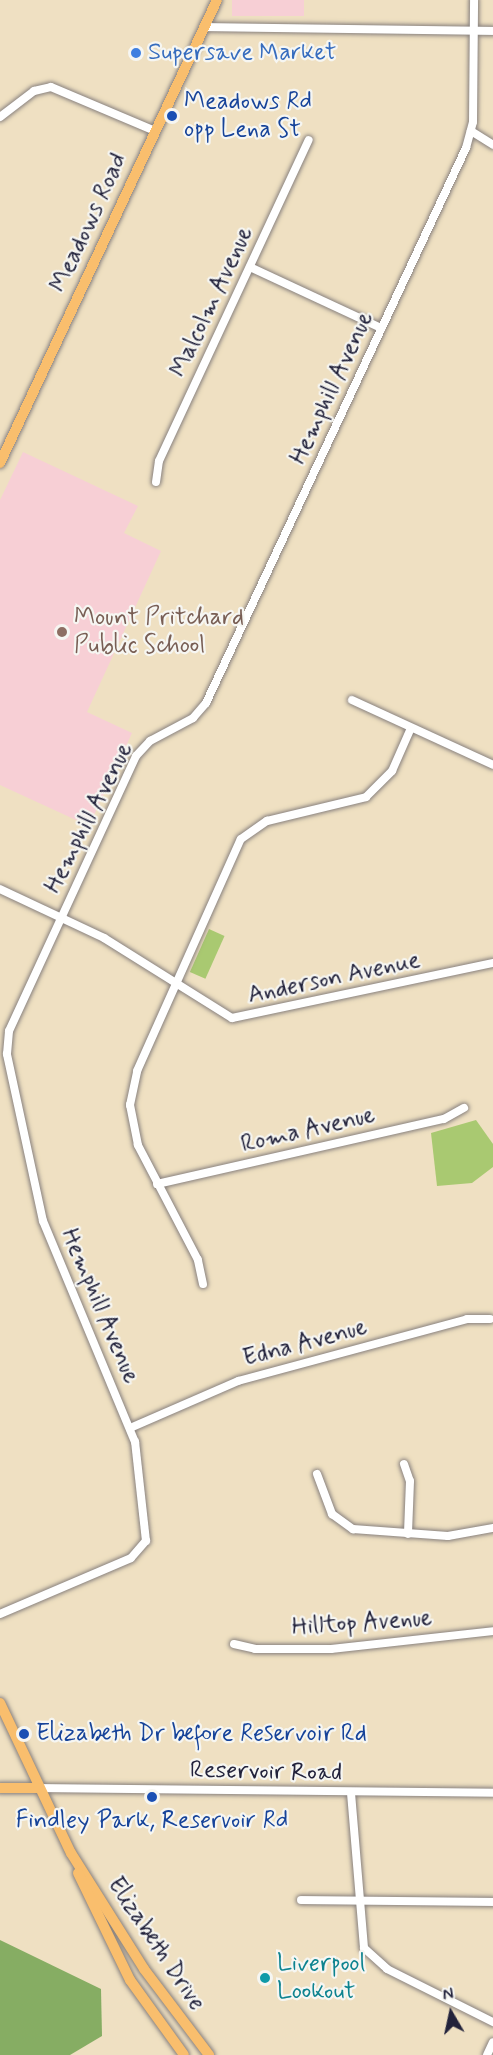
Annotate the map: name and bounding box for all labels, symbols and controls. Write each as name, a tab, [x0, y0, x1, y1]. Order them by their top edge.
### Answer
place label: Supersave Market	[148, 39, 340, 67]
marker: Supersave Market	[129, 46, 143, 60]
place label: Meadows Rd opp Lena St	[184, 88, 312, 144]
marker: Meadows Rd opp Lena St	[165, 109, 179, 123]
street label: Meadows Road	[44, 149, 134, 297]
street label: Malcolm Avenue	[163, 219, 261, 385]
street label: Hemphill Avenue	[283, 305, 381, 471]
place label: Mount Pritchard Public School	[74, 604, 244, 660]
marker: Mount Pritchard Public School	[55, 625, 69, 639]
street label: Hemphill Avenue	[38, 736, 140, 900]
street label: Anderson Avenue	[244, 946, 424, 1010]
street label: Roma Avenue	[236, 1100, 380, 1160]
street label: Hemphill Avenue	[54, 1222, 146, 1390]
street label: Edna Avenue	[238, 1312, 372, 1374]
street label: Hilltop Avenue	[288, 1604, 436, 1642]
place label: Elizabeth Dr before Reservoir Rd	[36, 1720, 367, 1748]
marker: Elizabeth Dr before Reservoir Rd	[17, 1727, 31, 1741]
street label: Reservoir Road	[191, 1756, 341, 1788]
marker: Findley Park, Reservoir Rd	[145, 1790, 159, 1804]
place label: Findley Park, Reservoir Rd	[19, 1807, 285, 1835]
street label: Elizabeth Drive	[101, 1872, 211, 2016]
place label: Liverpool Lookout	[277, 1950, 365, 2006]
marker: Liverpool Lookout	[258, 1971, 272, 1985]
north arrow	[421, 1983, 481, 2043]
text: N	[441, 1984, 455, 2006]

